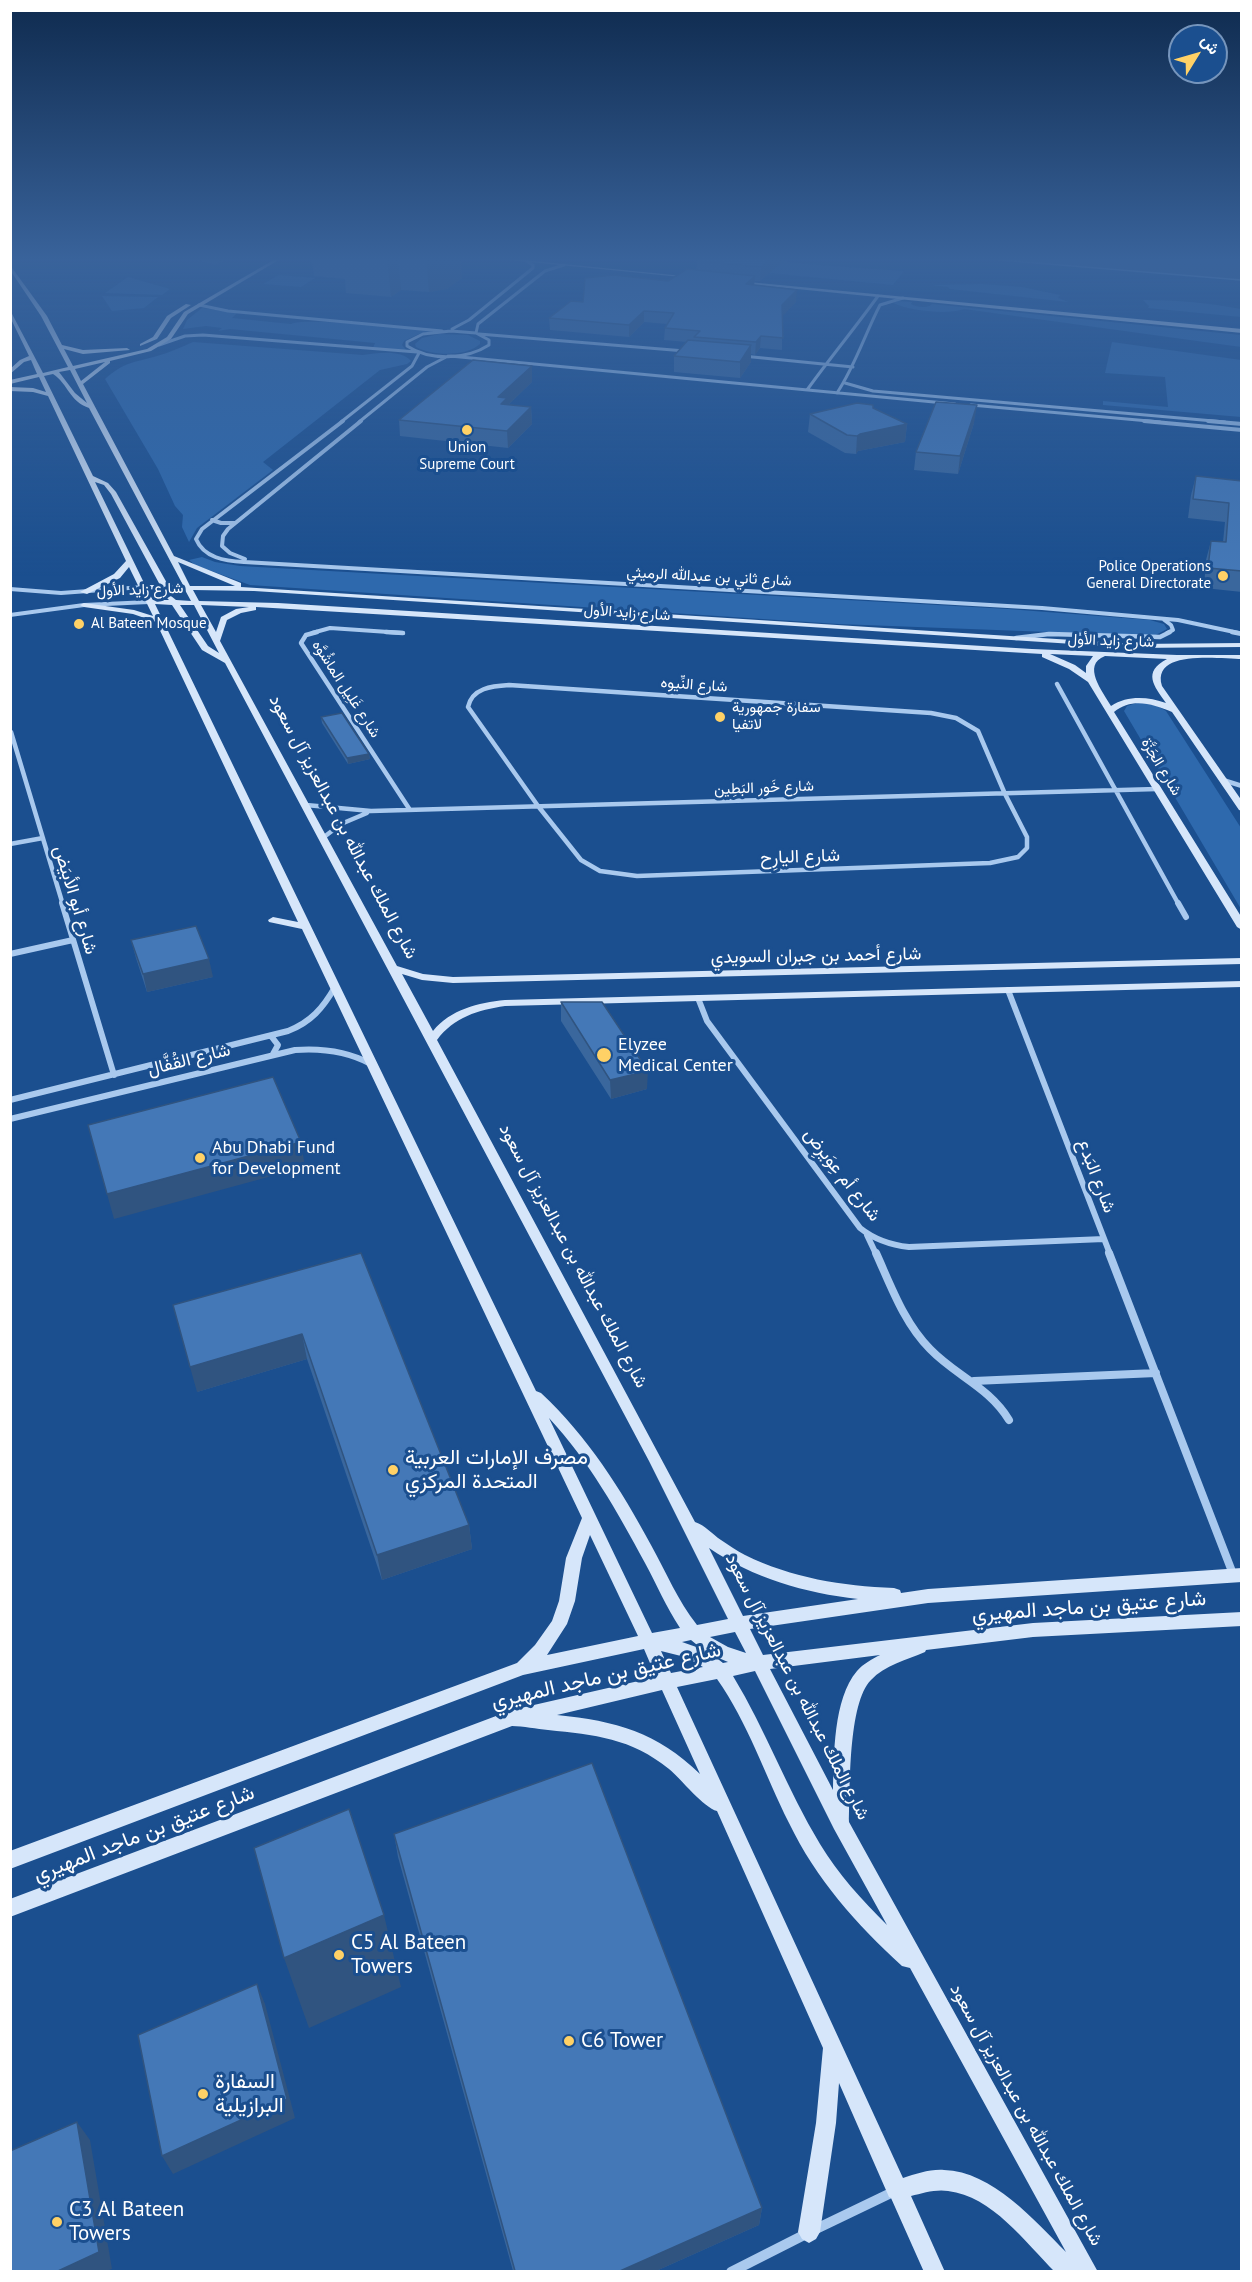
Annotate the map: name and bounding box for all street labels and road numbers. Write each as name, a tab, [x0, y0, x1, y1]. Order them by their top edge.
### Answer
street label: شارع ثاني بن عبدالله الرميثي	[626, 564, 792, 590]
street label: شارع زايد الأول	[96, 579, 184, 601]
street label: شارع زايد الأول	[583, 601, 671, 625]
street label: شارع زايد الأول	[1067, 630, 1155, 652]
street label: شارع غَلِيل الماشُوَّه	[308, 637, 384, 741]
street label: شارع النِّيوه	[660, 674, 728, 696]
street label: شارع الملك عبدالله بن عبدالعزيز آل سعود	[264, 691, 422, 963]
street label: شارع الجَزَّة	[1137, 735, 1185, 799]
street label: شارع خَور البَطِين	[714, 777, 814, 799]
street label: شارع أبو الأبيَض	[48, 843, 102, 957]
street label: شارع اليارِح	[760, 845, 840, 869]
street label: شارع أحمد بن جبران السويدي	[710, 943, 922, 969]
street label: شارع القُفَّال	[145, 1039, 233, 1081]
street label: شارع الملك عبدالله بن عبدالعزيز آل سعود	[494, 1120, 652, 1392]
street label: شارع أم عِوَيرِض	[799, 1124, 885, 1226]
street label: شارع البَدع	[1072, 1136, 1120, 1216]
street label: شارع الملك عبدالله بن عبدالعزيز آل سعود	[720, 1550, 874, 1824]
street label: شارع عتيق بن ماجد المهيري	[971, 1586, 1207, 1628]
street label: شارع عتيق بن ماجد المهيري	[489, 1637, 723, 1715]
street label: شارع عتيق بن ماجد المهيري	[30, 1780, 258, 1888]
street label: شارع الملك عبدالله بن عبدالعزيز آل سعود	[945, 1980, 1107, 2250]

